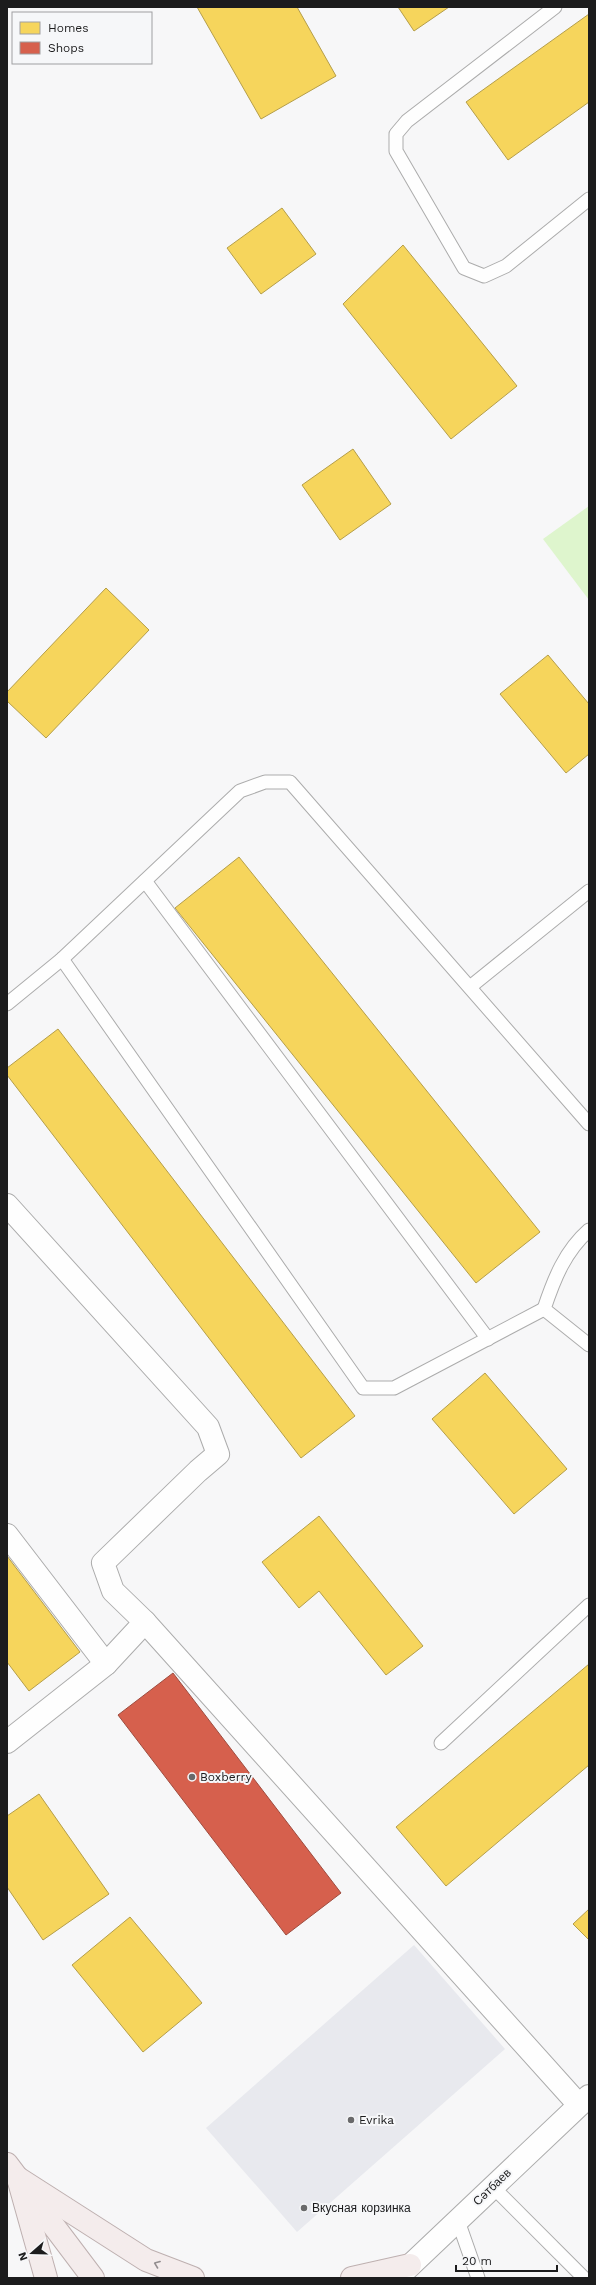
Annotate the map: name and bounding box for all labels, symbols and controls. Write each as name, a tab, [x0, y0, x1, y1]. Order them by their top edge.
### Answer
legend	[12, 12, 152, 64]
text: Homes	[48, 21, 89, 35]
text: Shops	[48, 41, 84, 55]
place label: Boxberry	[200, 1770, 252, 1784]
marker: Boxberry	[187, 1772, 197, 1782]
place label: Evrika	[359, 2113, 394, 2127]
marker: Evrika	[346, 2115, 356, 2125]
street label: Сәтбаев	[470, 2166, 514, 2208]
place label: Вкусная корзинка	[312, 2201, 411, 2215]
marker: Вкусная корзинка	[299, 2203, 309, 2213]
north arrow	[12, 2233, 52, 2273]
scale bar	[456, 2247, 557, 2273]
text: N	[16, 2250, 31, 2262]
text: 20 m	[462, 2254, 492, 2268]
one-way arrow	[153, 2261, 160, 2269]

